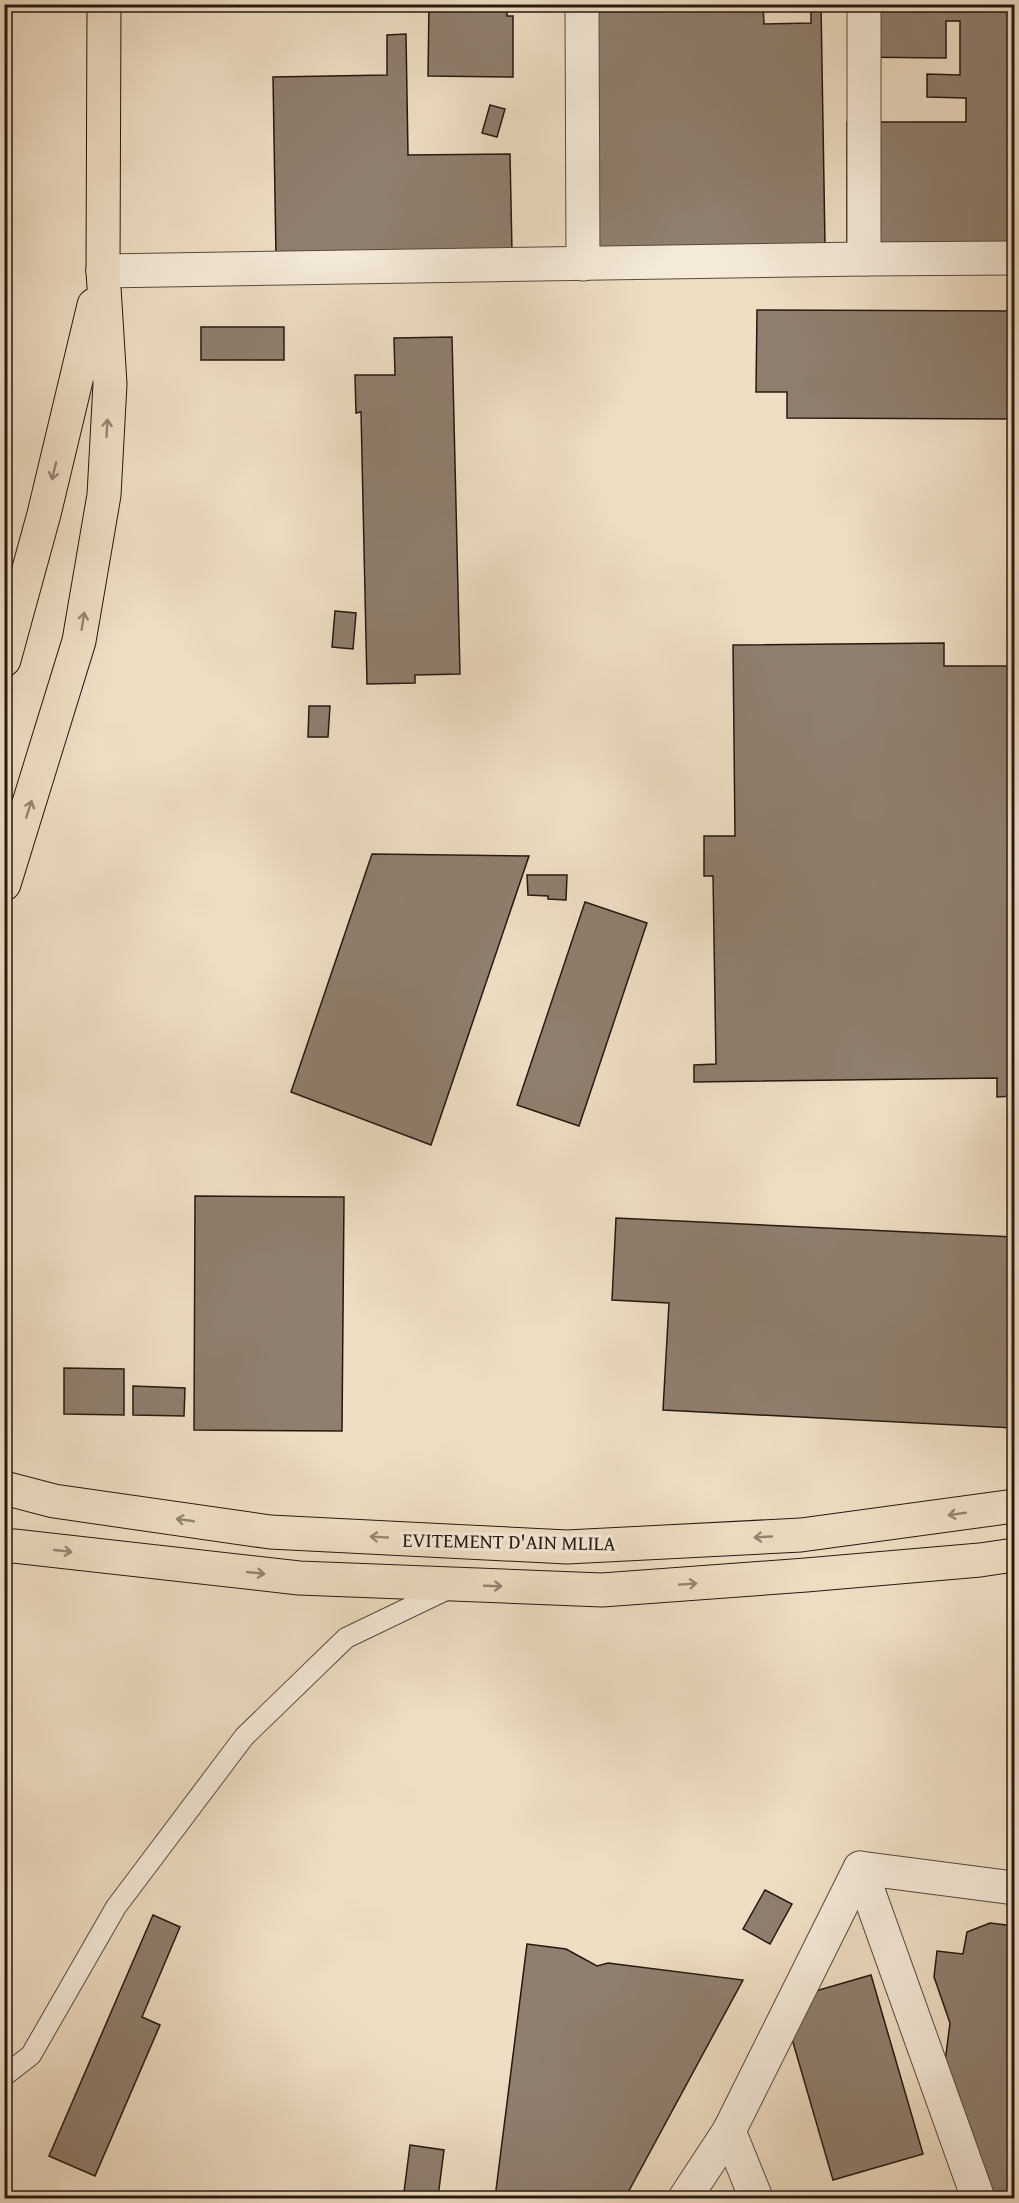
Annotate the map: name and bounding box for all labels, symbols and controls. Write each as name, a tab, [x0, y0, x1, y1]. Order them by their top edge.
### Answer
one-way arrow	[102, 419, 113, 439]
one-way arrow	[48, 461, 59, 480]
one-way arrow	[78, 612, 89, 632]
one-way arrow	[24, 800, 35, 819]
one-way arrow	[947, 1509, 967, 1520]
one-way arrow	[176, 1514, 196, 1525]
street label: EVITEMENT D'AIN MLILA	[402, 1525, 616, 1557]
one-way arrow	[370, 1532, 390, 1543]
one-way arrow	[754, 1532, 774, 1543]
one-way arrow	[52, 1546, 72, 1557]
one-way arrow	[246, 1568, 266, 1579]
one-way arrow	[677, 1578, 697, 1589]
one-way arrow	[483, 1580, 503, 1591]

